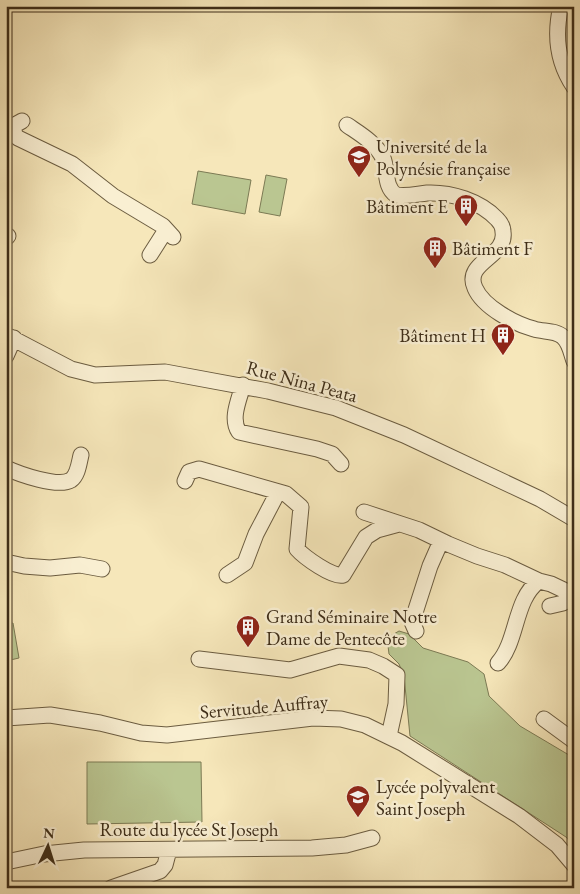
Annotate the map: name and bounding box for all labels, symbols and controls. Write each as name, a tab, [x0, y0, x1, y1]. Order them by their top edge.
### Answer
place label: Université de la Polynésie française	[376, 134, 510, 181]
school or university icon: Université de la Polynésie française	[346, 144, 372, 178]
building icon: Bâtiment E	[453, 193, 479, 227]
place label: Bâtiment E	[366, 194, 448, 219]
building icon: Bâtiment F	[422, 235, 448, 269]
place label: Bâtiment F	[452, 236, 533, 261]
building icon: Bâtiment H	[490, 322, 516, 356]
place label: Bâtiment H	[399, 323, 486, 348]
street label: Rue Nina Peata	[244, 355, 361, 408]
place label: Grand Séminaire Notre Dame de Pentecôte	[266, 604, 437, 651]
building icon: Grand Séminaire Notre Dame de Pentecôte	[235, 614, 261, 648]
street label: Servitude Auffray	[199, 688, 330, 725]
place label: Lycée polyvalent Saint Joseph	[376, 774, 495, 821]
school or university icon: Lycée polyvalent Saint Joseph	[345, 784, 371, 818]
street label: Route du lycée St Joseph	[99, 817, 279, 842]
north arrow	[22, 822, 72, 872]
text: N	[43, 824, 56, 842]

